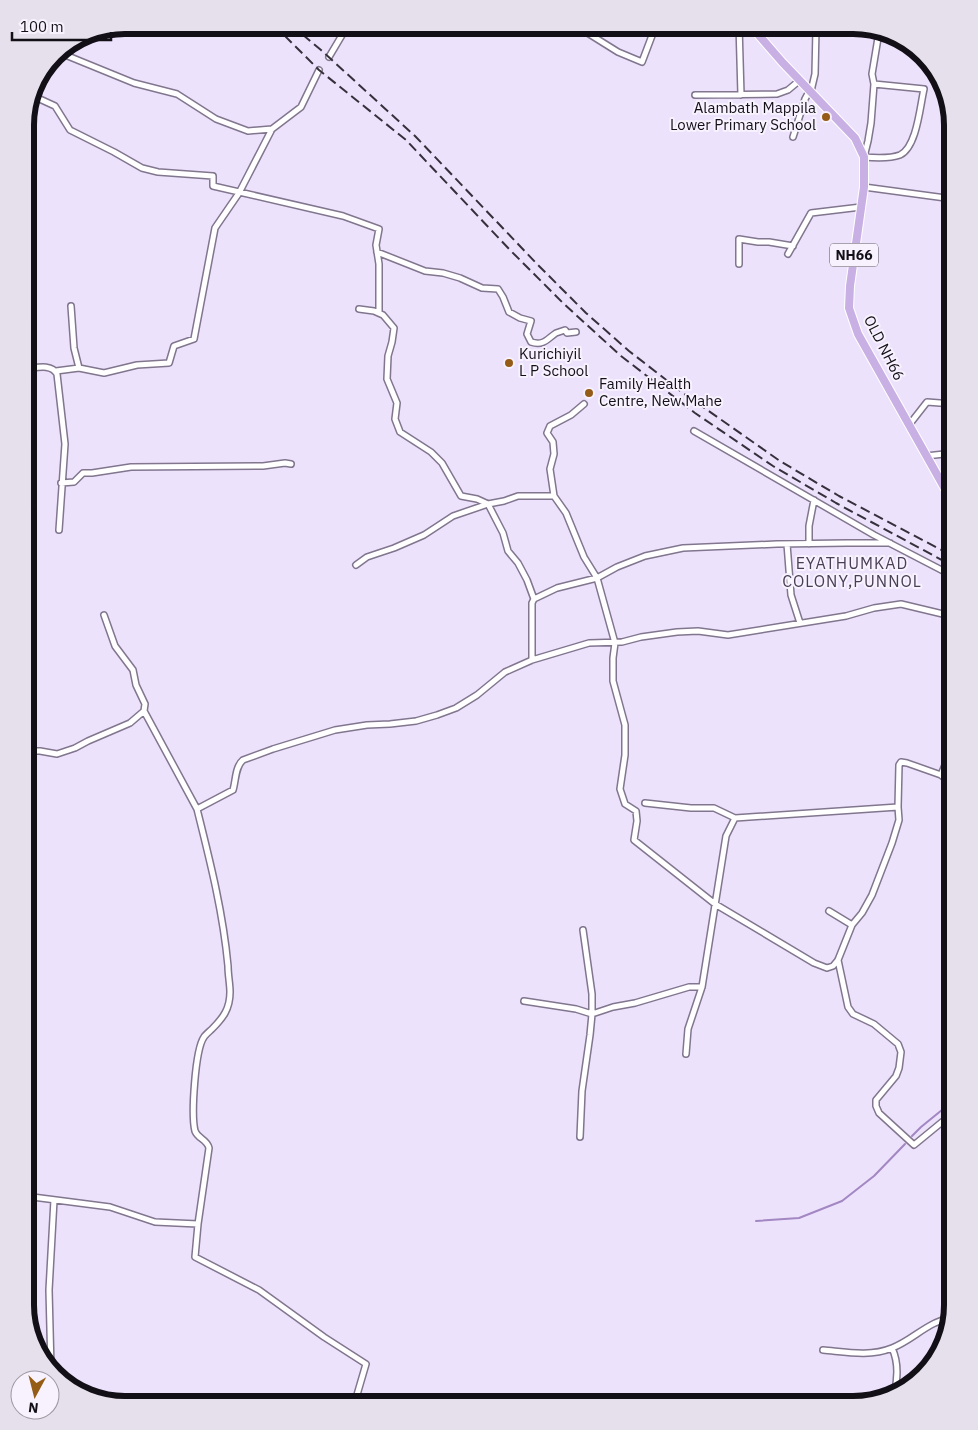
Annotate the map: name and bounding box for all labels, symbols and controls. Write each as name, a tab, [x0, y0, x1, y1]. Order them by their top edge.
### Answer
scale bar	[12, 10, 111, 42]
text: 100 m	[20, 17, 64, 36]
place label: Alambath Mappila Lower Primary School	[670, 98, 816, 134]
marker: Alambath Mappila Lower Primary School	[820, 111, 832, 123]
road number: NH66	[830, 244, 878, 266]
street label: OLD NH66	[860, 312, 909, 384]
place label: Kurichiyil L P School	[519, 344, 588, 380]
marker: Kurichiyil L P School	[503, 357, 515, 369]
place label: Family Health Centre, New Mahe	[599, 374, 722, 410]
marker: Family Health Centre, New Mahe	[583, 387, 595, 399]
district label: EYATHUMKAD COLONY,PUNNOL	[782, 553, 922, 591]
north arrow	[10, 1370, 60, 1420]
text: N	[27, 1398, 40, 1417]

